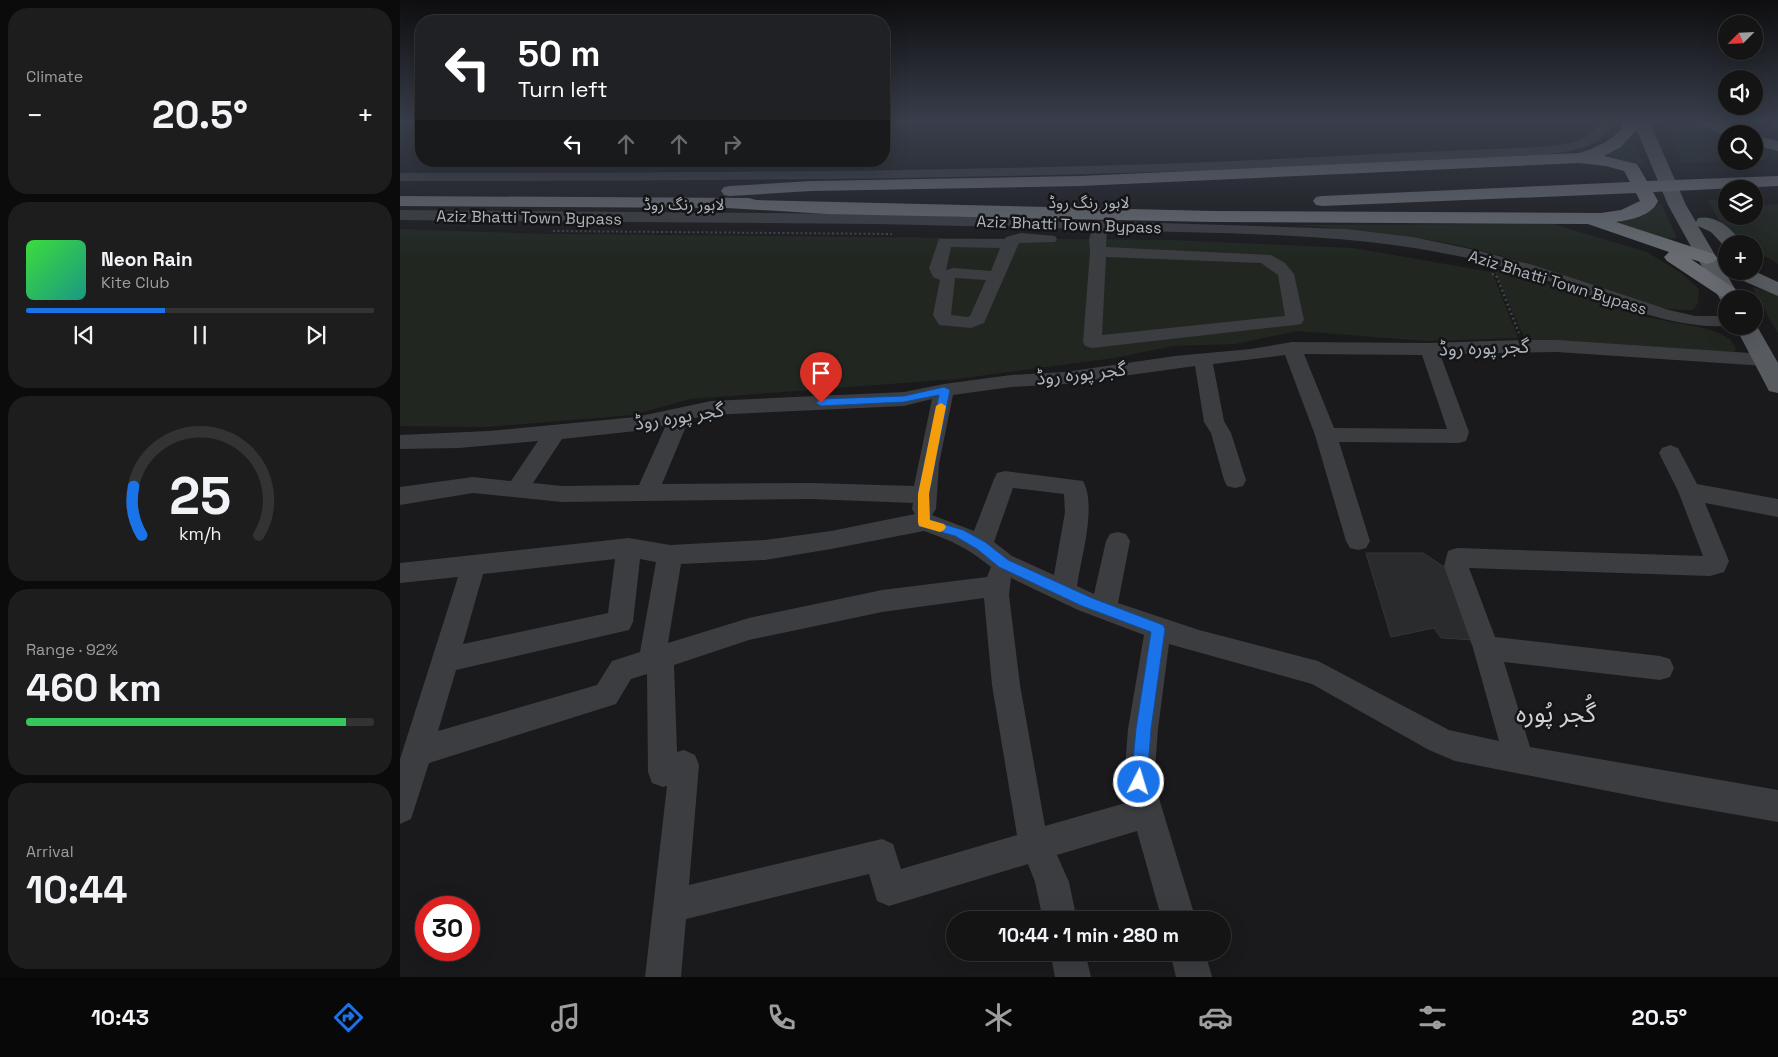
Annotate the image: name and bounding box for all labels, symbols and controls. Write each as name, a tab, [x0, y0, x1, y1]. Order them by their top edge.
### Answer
north arrow	[1718, 15, 1762, 60]
map controls	[1718, 15, 1763, 335]
text: 50 m	[518, 32, 600, 76]
icon: left	[435, 35, 500, 100]
text: Climate	[26, 66, 83, 87]
button: sound	[1718, 70, 1763, 115]
text: Turn left	[518, 75, 608, 103]
text: 20.5°	[152, 91, 248, 139]
text: −	[26, 97, 43, 133]
text: +	[357, 97, 374, 133]
button: search	[1718, 125, 1763, 170]
icon: left	[559, 130, 587, 158]
icon: ahead	[612, 130, 640, 158]
icon: ahead	[665, 130, 693, 158]
icon: right	[718, 130, 746, 158]
button: layers	[1718, 180, 1763, 225]
street label: لاہور رنگ روڈ	[1048, 192, 1130, 213]
street label: لاہور رنگ روڈ	[643, 194, 725, 215]
street label: Aziz Bhatti Town Bypass	[436, 205, 622, 230]
street label: Aziz Bhatti Town Bypass	[976, 211, 1162, 238]
button: +	[1718, 235, 1763, 280]
street label: Aziz Bhatti Town Bypass	[1466, 245, 1650, 320]
text: Neon Rain	[101, 247, 193, 272]
text: Kite Club	[101, 272, 170, 293]
button: −	[1718, 290, 1763, 335]
icon: previous	[70, 321, 98, 349]
icon: pause	[186, 321, 214, 349]
icon: next	[302, 321, 330, 349]
street label: گجر پورہ روڈ	[1438, 333, 1531, 362]
pin	[800, 352, 842, 403]
street label: گجر پورہ روڈ	[1035, 356, 1128, 391]
icon: arrive	[807, 359, 835, 387]
street label: گجر پورہ روڈ	[633, 397, 727, 436]
text: 25	[169, 463, 231, 529]
text: km/h	[179, 522, 221, 545]
text: Range · 92%	[26, 639, 118, 660]
text: 460 km	[26, 664, 162, 712]
district label: گُجر پُورہ	[1516, 693, 1597, 729]
position arrow	[1112, 755, 1164, 807]
text: Arrival	[26, 841, 74, 862]
text: 10:44	[26, 866, 127, 914]
speed limit sign: 30	[415, 896, 480, 961]
text: 10:44 · 1 min · 280 m	[998, 923, 1179, 948]
icon: directions	[331, 1000, 366, 1035]
icon: music	[548, 1000, 583, 1035]
icon: phone	[764, 1000, 799, 1035]
icon: climate	[981, 1000, 1016, 1035]
icon: car	[1198, 1000, 1233, 1035]
icon: filters	[1415, 1000, 1450, 1035]
text: 10:43	[91, 1003, 149, 1031]
text: 20.5°	[1632, 1003, 1687, 1031]

